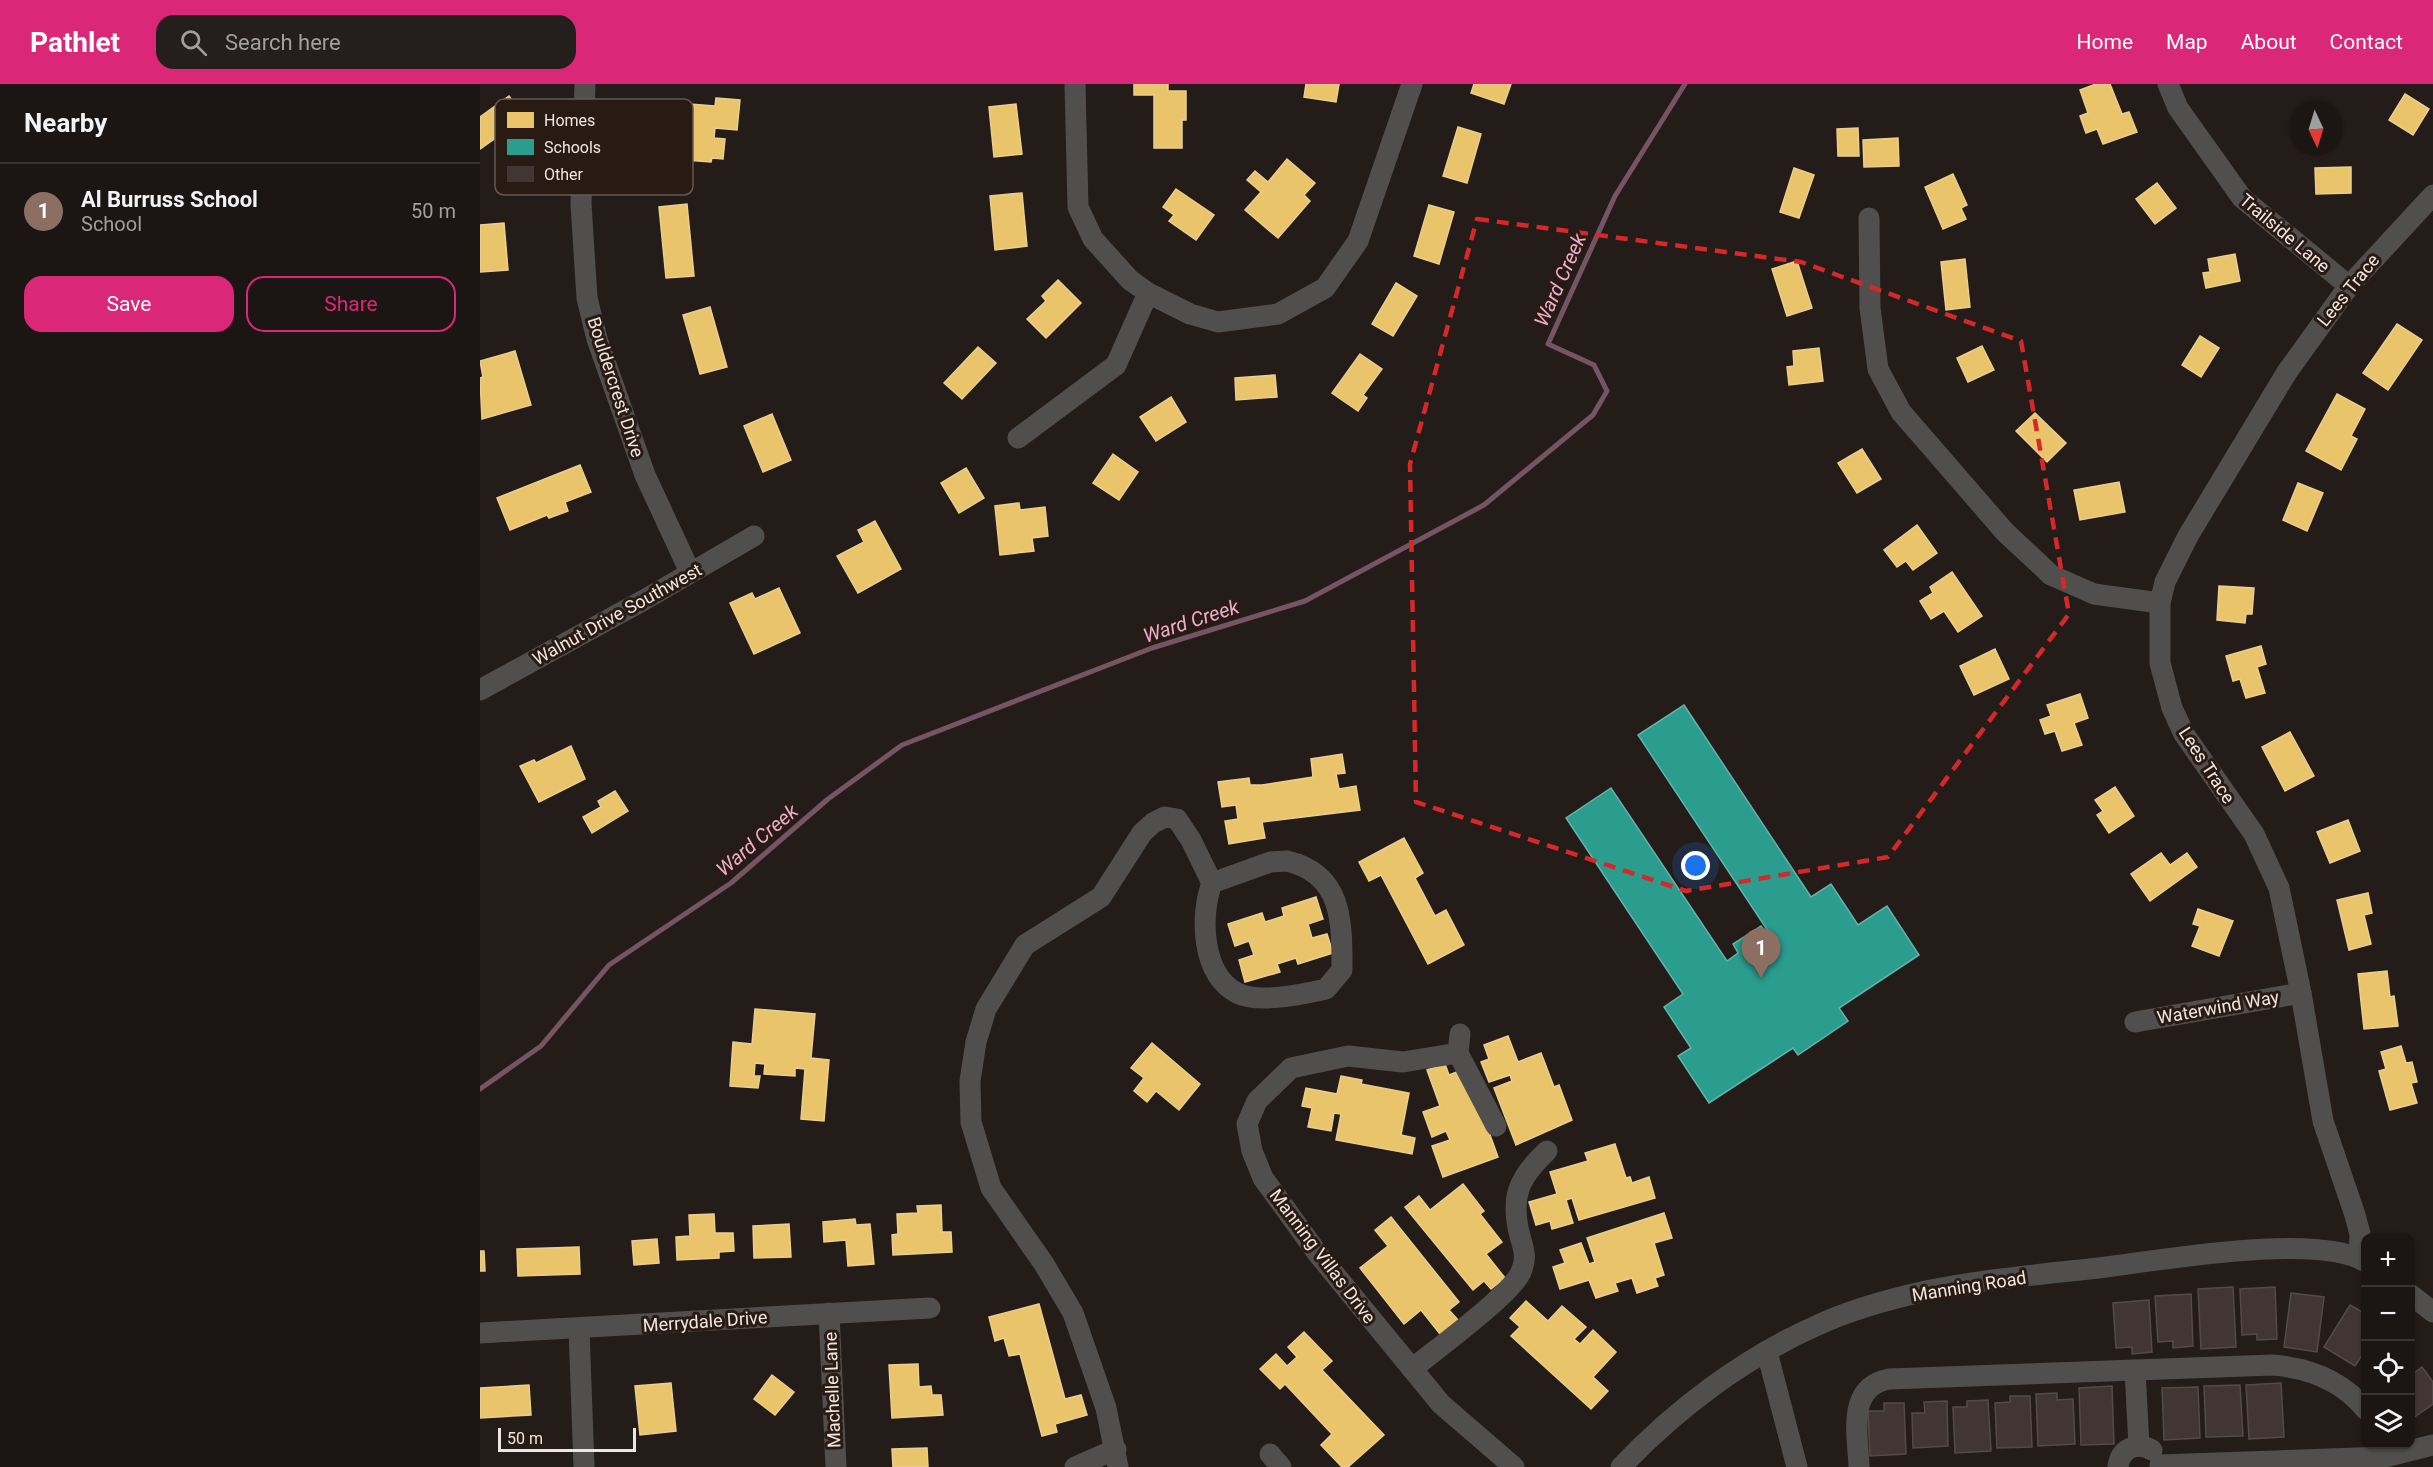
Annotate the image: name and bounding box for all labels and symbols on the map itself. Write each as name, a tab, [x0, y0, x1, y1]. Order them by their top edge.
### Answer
legend	[495, 99, 693, 195]
north arrow	[2289, 102, 2343, 156]
text: Homes	[544, 111, 595, 130]
text: Schools	[544, 138, 601, 157]
text: Other	[544, 165, 584, 184]
street label: Trailside Lane	[2236, 189, 2334, 277]
water label: Ward Creek	[1529, 229, 1592, 330]
street label: Lees Trace	[2313, 250, 2383, 330]
street label: Bouldercrest Drive	[583, 314, 649, 460]
street label: Walnut Drive Southwest	[529, 559, 705, 669]
water label: Ward Creek	[1140, 594, 1243, 648]
street label: Lees Trace	[2175, 723, 2239, 807]
water label: Ward Creek	[711, 798, 804, 881]
your location	[1681, 851, 1710, 880]
pin: 1	[1742, 928, 1780, 978]
street label: Waterwind Way	[2155, 986, 2281, 1028]
street label: Manning Villas Drive	[1266, 1185, 1380, 1327]
street label: Manning Road	[1910, 1267, 2028, 1305]
street label: Merrydale Drive	[642, 1306, 768, 1336]
street label: Machelle Lane	[819, 1332, 845, 1448]
scale bar	[498, 1425, 636, 1452]

